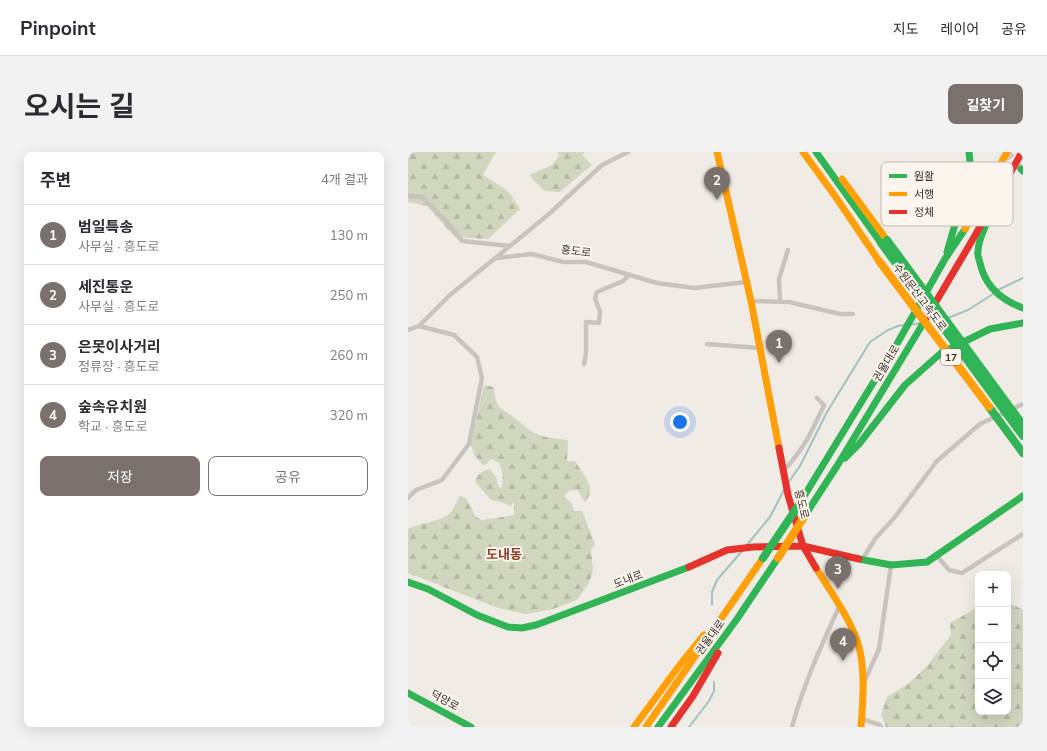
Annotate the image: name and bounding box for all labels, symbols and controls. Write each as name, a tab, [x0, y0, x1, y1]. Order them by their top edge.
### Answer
text: Pinpoint	[20, 16, 96, 40]
text: 지도	[893, 20, 919, 38]
text: 레이어	[941, 20, 979, 38]
text: 공유	[1001, 20, 1027, 38]
button: 길찾기	[948, 84, 1023, 124]
text: 오시는 길	[24, 88, 135, 123]
legend	[881, 162, 1013, 226]
pin: 2	[704, 167, 730, 200]
text: 주변	[40, 169, 71, 190]
text: 원활	[914, 169, 934, 183]
text: 4개 결과	[321, 171, 368, 187]
text: 서행	[914, 187, 934, 201]
text: 정체	[914, 205, 934, 219]
text: 범일특송	[78, 217, 133, 236]
text: 1	[49, 227, 57, 243]
text: 130 m	[330, 227, 368, 243]
text: 사무실 · 흥도로	[78, 238, 160, 254]
street label: 흥도로	[560, 242, 592, 260]
street label: 수원문산고속도로	[890, 260, 950, 334]
text: 세진통운	[78, 277, 133, 296]
text: 2	[49, 287, 57, 303]
text: 250 m	[330, 287, 368, 303]
text: 사무실 · 흥도로	[78, 298, 160, 314]
pin: 1	[766, 330, 792, 363]
text: 은못이사거리	[78, 337, 161, 356]
street label: 권율대로	[870, 342, 902, 384]
text: 3	[49, 347, 57, 363]
text: 260 m	[330, 347, 368, 363]
road number: 17	[941, 349, 961, 365]
text: 정류장 · 흥도로	[78, 358, 160, 374]
text: 숲속유치원	[78, 397, 147, 416]
text: 4	[49, 407, 57, 423]
text: 320 m	[330, 407, 368, 423]
your location	[670, 412, 690, 432]
text: 학교 · 흥도로	[78, 418, 148, 434]
button: 저장	[40, 456, 200, 496]
button: 공유	[208, 456, 368, 496]
street label: 흥도로	[792, 488, 812, 520]
district label: 도내동	[486, 546, 522, 562]
pin: 3	[825, 556, 851, 589]
street label: 도내로	[611, 567, 645, 591]
map controls	[975, 571, 1011, 715]
button: +	[975, 571, 1011, 607]
button: −	[975, 607, 1011, 643]
street label: 권율대로	[692, 617, 728, 657]
pin: 4	[830, 628, 856, 661]
button: locate	[975, 643, 1011, 679]
button: layers	[975, 679, 1011, 715]
street label: 덕양로	[428, 687, 462, 713]

